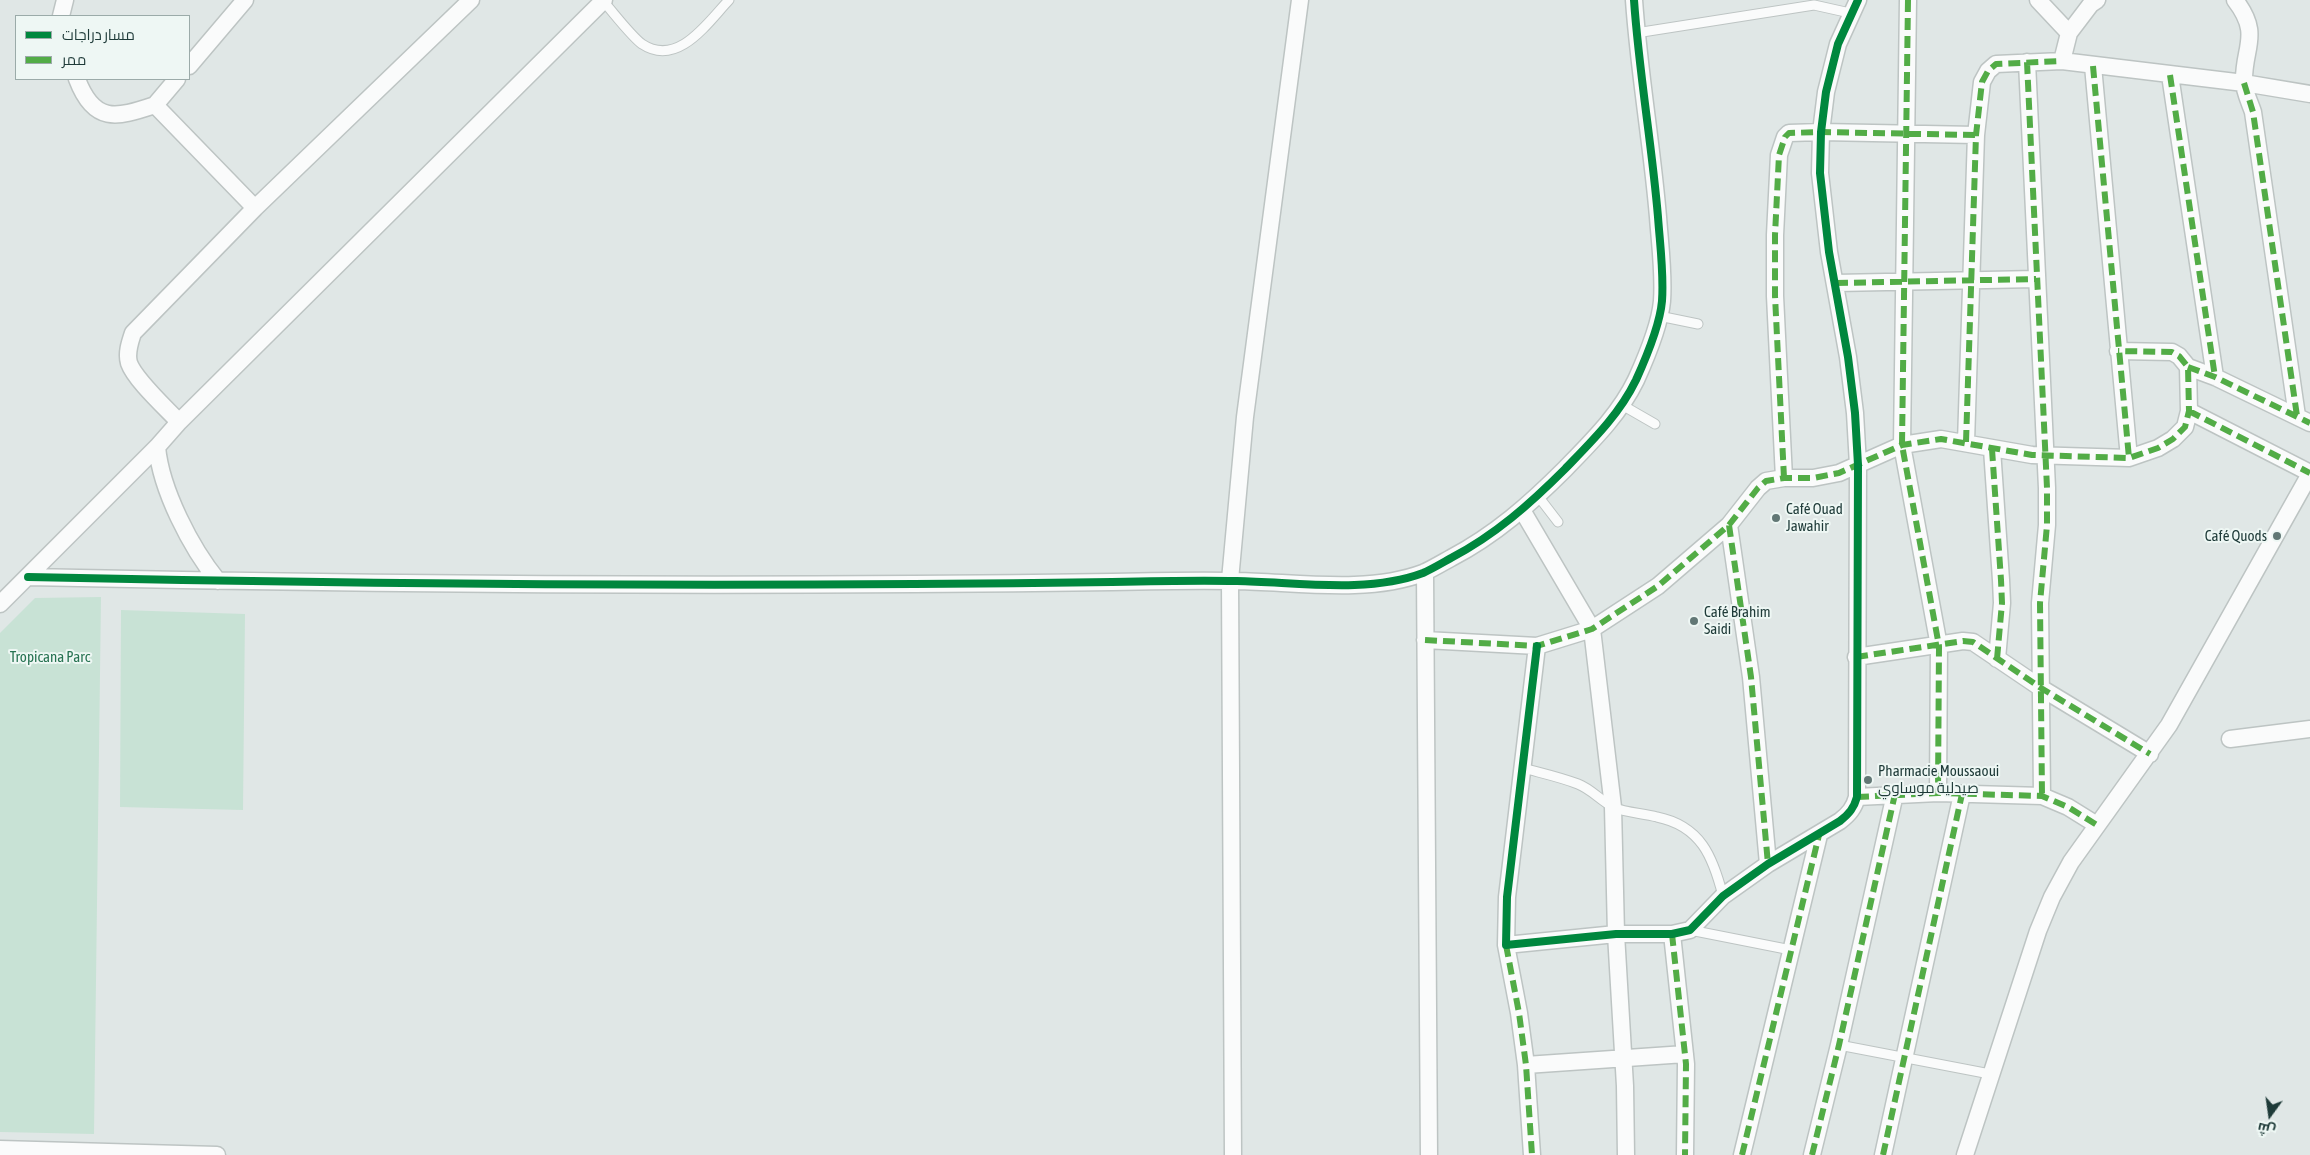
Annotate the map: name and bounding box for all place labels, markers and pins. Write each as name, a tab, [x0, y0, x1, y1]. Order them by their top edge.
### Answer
place label: Café Ouad Jawahir	[1786, 500, 1843, 535]
marker: Café Ouad Jawahir	[1770, 512, 1782, 524]
place label: Café Quods	[2205, 527, 2267, 545]
marker: Café Quods	[2271, 530, 2283, 542]
place label: Café Brahim Saidi	[1704, 603, 1770, 638]
marker: Café Brahim Saidi	[1688, 615, 1700, 627]
place label: Pharmacie Moussaoui صيدلية موساوي	[1878, 762, 1999, 797]
marker: Pharmacie Moussaoui صيدلية موساوي	[1862, 774, 1874, 786]

